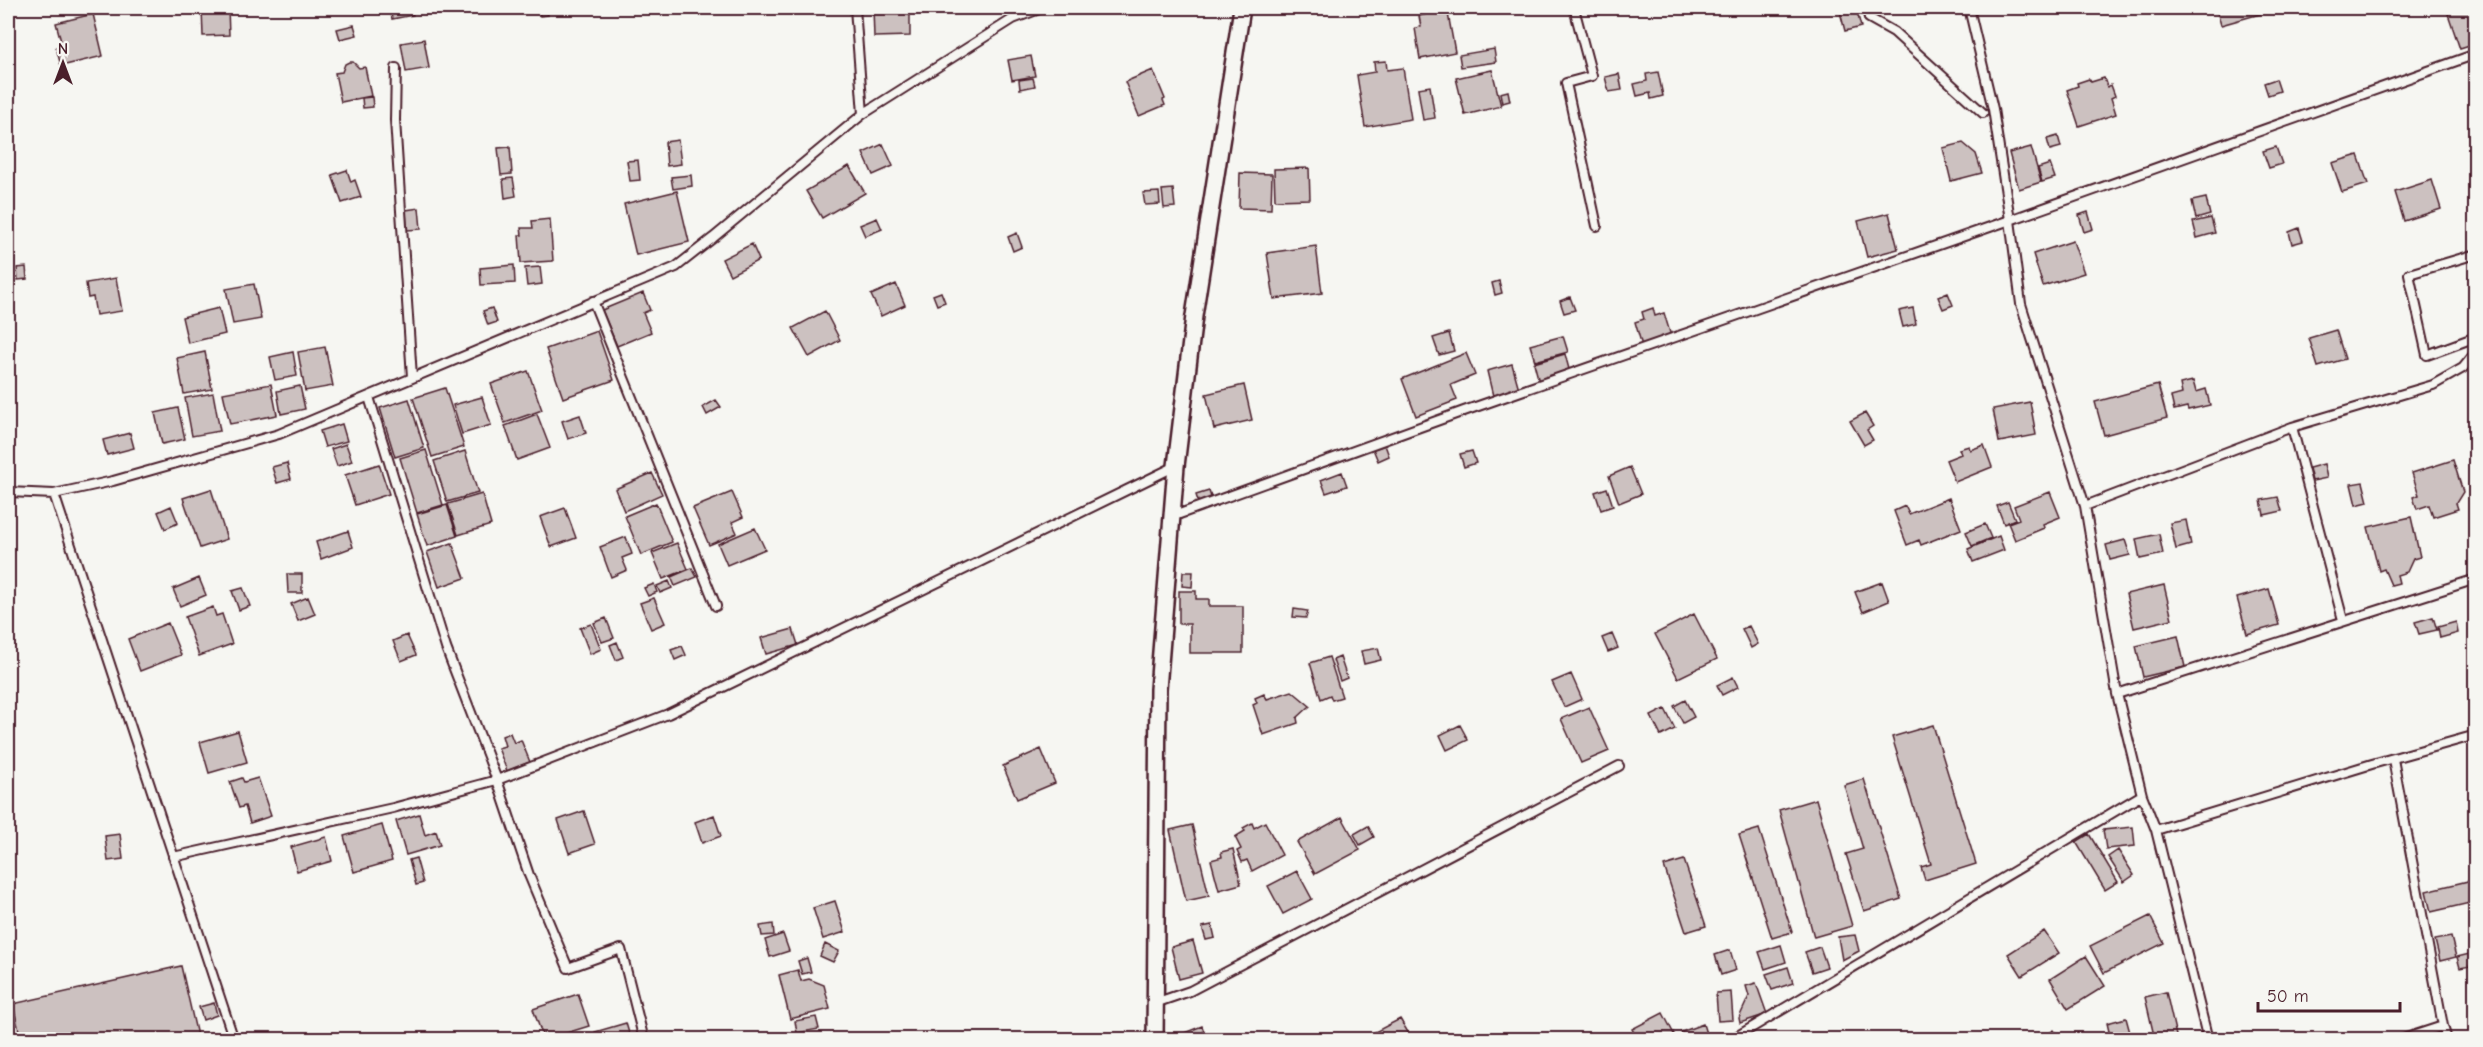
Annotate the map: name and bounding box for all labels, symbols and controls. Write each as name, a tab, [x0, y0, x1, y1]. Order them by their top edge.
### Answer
north arrow	[33, 33, 93, 93]
text: N	[58, 40, 68, 58]
scale bar	[2258, 975, 2400, 1013]
text: 50 m	[2267, 986, 2309, 1007]

